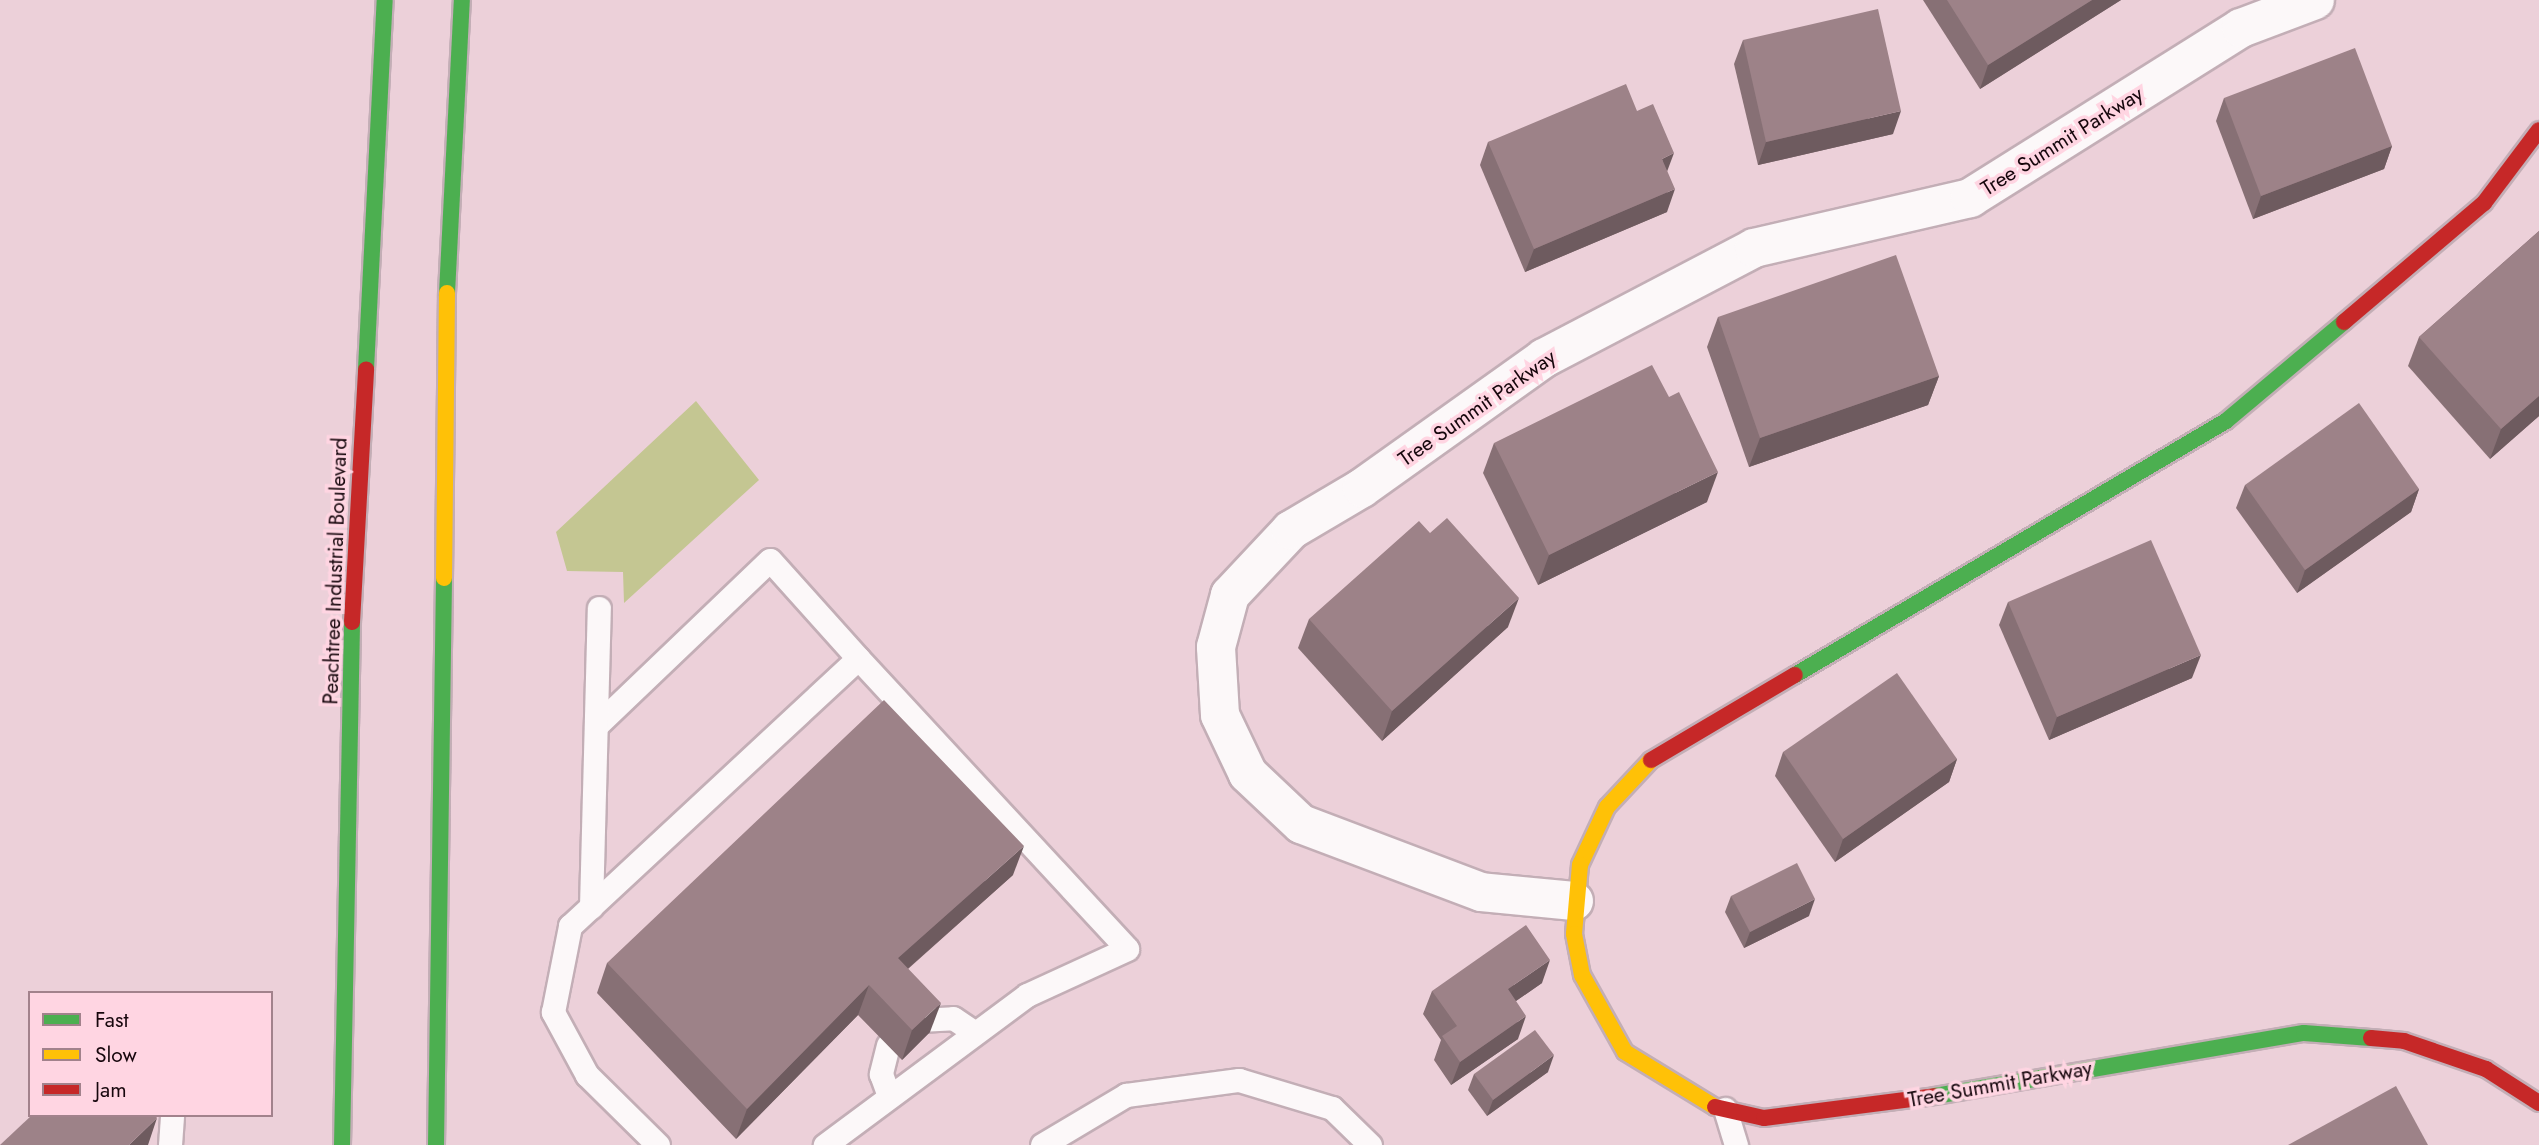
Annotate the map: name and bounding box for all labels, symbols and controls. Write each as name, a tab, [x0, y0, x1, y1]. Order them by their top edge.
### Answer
street label: Tree Summit Parkway	[1976, 81, 2148, 201]
street label: Tree Summit Parkway	[1393, 344, 1561, 472]
street label: Peachtree Industrial Boulevard	[318, 437, 352, 705]
legend	[28, 991, 273, 1117]
text: Fast	[95, 1005, 128, 1035]
text: Slow	[95, 1040, 137, 1070]
street label: Tree Summit Parkway	[1906, 1055, 2094, 1113]
text: Jam	[95, 1075, 127, 1105]

